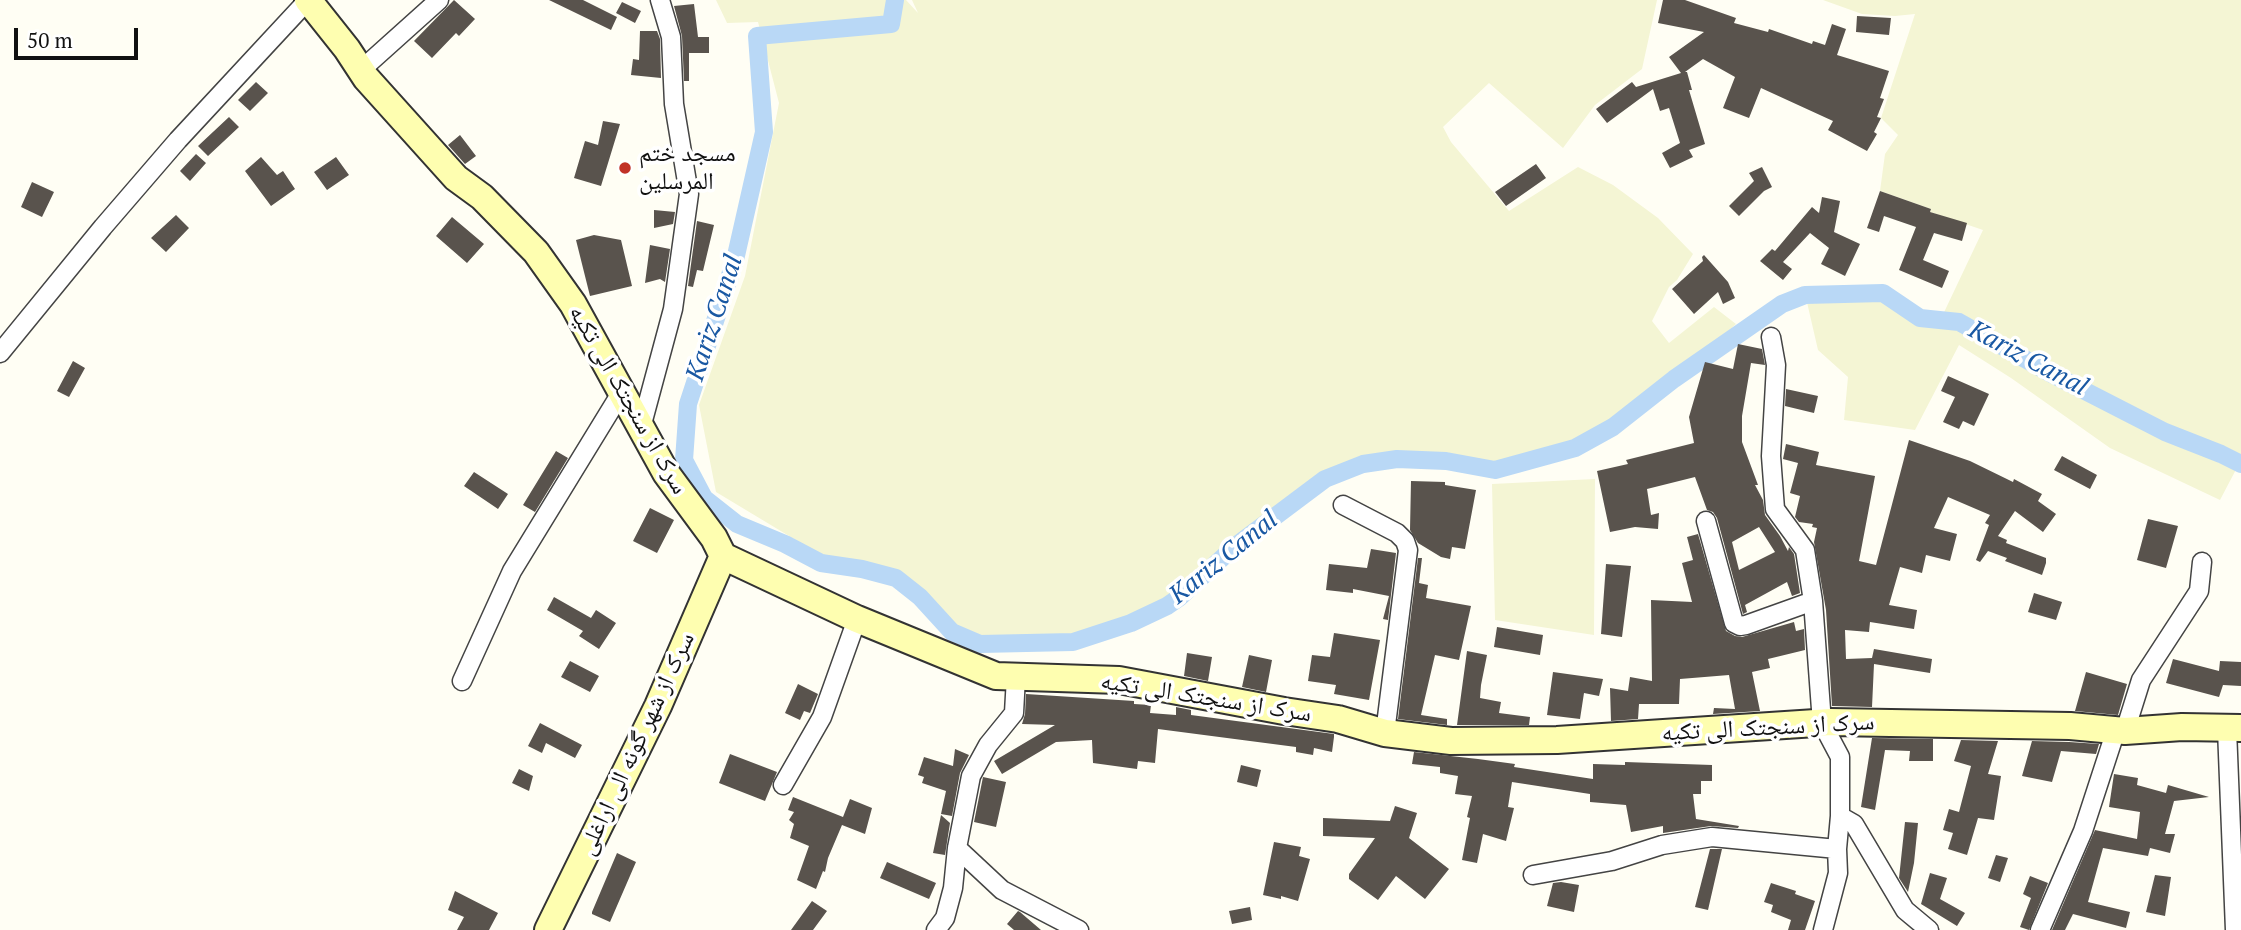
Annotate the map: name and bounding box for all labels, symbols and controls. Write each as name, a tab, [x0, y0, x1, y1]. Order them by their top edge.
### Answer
scale bar	[18, 14, 142, 58]
text: 50 m	[27, 26, 73, 54]
place label: مسجد ختم المرسلین	[639, 140, 736, 196]
marker: مسجد ختم المرسلین	[617, 160, 633, 176]
water label: Kariz Canal	[680, 251, 750, 385]
street label: سرک از سنجتک الی تکیه	[562, 300, 694, 500]
water label: Kariz Canal	[1963, 315, 2093, 403]
water label: Kariz Canal	[1164, 505, 1284, 611]
street label: سرک از شهر گونه الی اراغلی	[573, 628, 701, 860]
street label: سرک از سنجتک الی تکیه	[1098, 667, 1314, 729]
street label: سرک از سنجتک الی تکیه	[1661, 708, 1875, 748]

